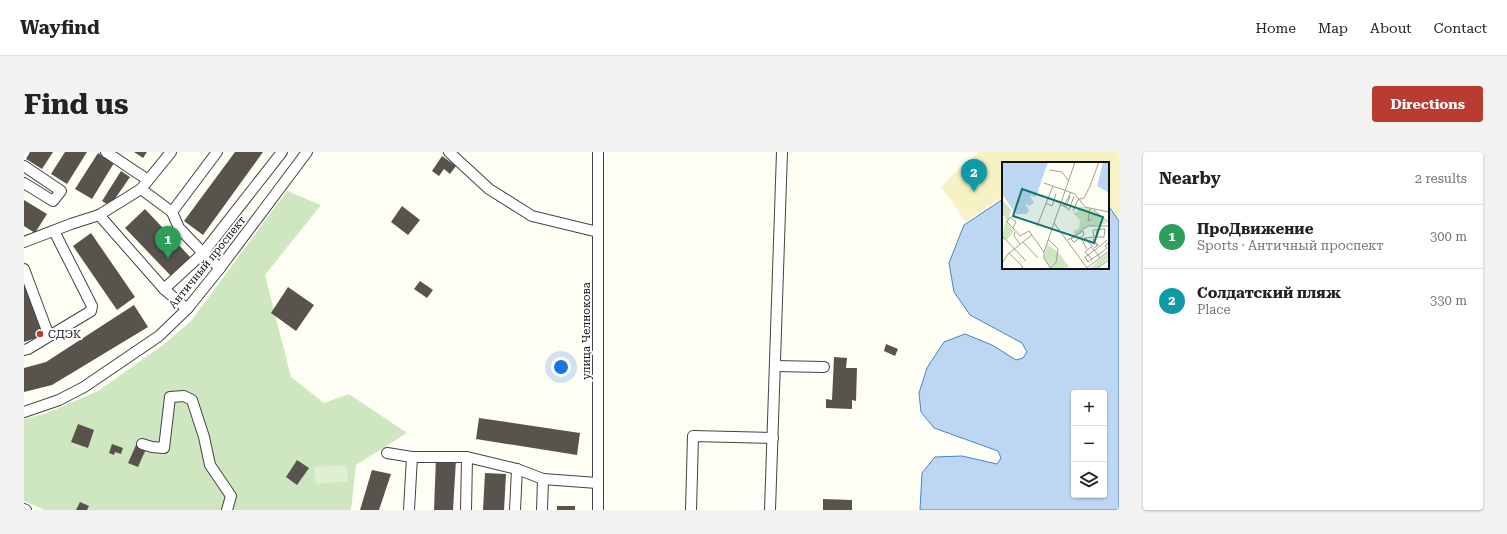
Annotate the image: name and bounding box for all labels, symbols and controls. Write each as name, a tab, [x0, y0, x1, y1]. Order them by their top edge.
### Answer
text: Wayfind	[20, 16, 100, 39]
text: Home	[1255, 20, 1296, 36]
text: Map	[1318, 20, 1348, 36]
text: About	[1370, 20, 1412, 36]
text: Contact	[1434, 20, 1487, 36]
button: Directions	[1372, 86, 1483, 122]
text: Find us	[24, 88, 128, 121]
pin: 2	[961, 159, 987, 192]
inset map	[1002, 162, 1109, 269]
text: Nearby	[1159, 168, 1221, 188]
text: 2 results	[1415, 171, 1467, 186]
street label: Античный проспект	[166, 214, 249, 311]
text: ПроДвижение	[1197, 220, 1313, 238]
pin: 1	[155, 226, 181, 259]
text: 1	[1168, 229, 1176, 244]
text: 300 m	[1430, 229, 1467, 244]
text: Sports · Античный проспект	[1197, 238, 1384, 253]
street label: улица Челнокова	[580, 282, 593, 380]
text: Солдатский пляж	[1197, 284, 1341, 302]
text: 2	[1168, 293, 1176, 308]
text: 330 m	[1430, 293, 1467, 308]
text: Place	[1197, 302, 1231, 317]
place label: СДЭК	[48, 328, 81, 341]
marker: СДЭК	[35, 329, 45, 339]
your location	[551, 357, 571, 377]
map controls	[1071, 390, 1107, 498]
button: +	[1071, 390, 1107, 426]
button: −	[1071, 426, 1107, 462]
button: layers	[1071, 462, 1107, 498]

